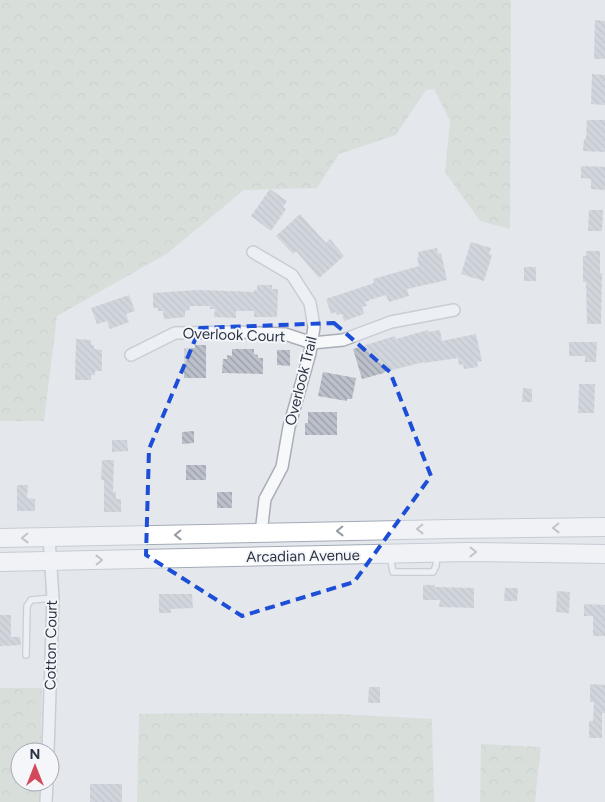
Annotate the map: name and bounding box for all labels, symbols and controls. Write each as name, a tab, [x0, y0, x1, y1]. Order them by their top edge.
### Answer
street label: Overlook Court	[182, 324, 286, 346]
street label: Overlook Trail	[281, 335, 321, 427]
one-way arrow	[552, 523, 560, 533]
one-way arrow	[416, 524, 424, 535]
one-way arrow	[336, 526, 344, 536]
one-way arrow	[173, 530, 181, 540]
one-way arrow	[20, 533, 28, 543]
street label: Arcadian Avenue	[246, 546, 360, 566]
one-way arrow	[470, 547, 477, 557]
one-way arrow	[96, 554, 104, 565]
street label: Cotton Court	[41, 599, 61, 690]
north arrow	[10, 742, 60, 792]
text: N	[30, 746, 40, 763]

